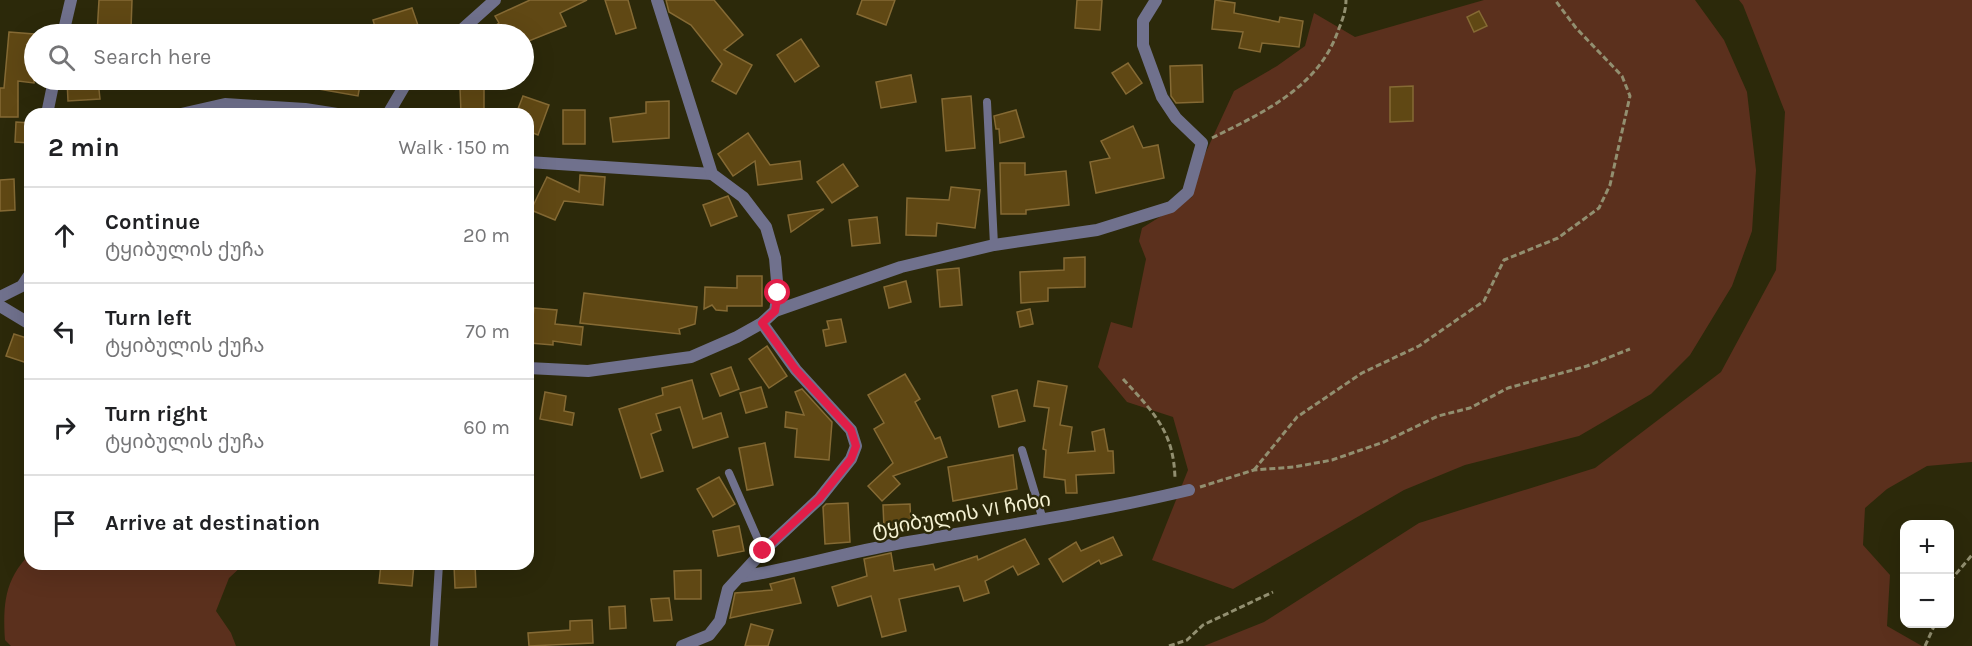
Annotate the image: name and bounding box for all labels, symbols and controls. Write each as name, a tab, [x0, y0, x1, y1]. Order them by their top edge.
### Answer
search box	[24, 24, 534, 90]
icon: search	[45, 41, 78, 74]
text: Search here	[93, 44, 211, 70]
text: 2 min	[48, 132, 120, 163]
text: Walk · 150 m	[399, 136, 510, 159]
text: Continue	[105, 209, 200, 235]
icon: ahead	[48, 219, 81, 252]
text: 20 m	[463, 224, 510, 247]
text: ტყიბულის ქუჩა	[105, 238, 265, 261]
route start	[764, 279, 790, 305]
text: Turn left	[105, 305, 192, 331]
icon: left	[48, 315, 81, 348]
text: 70 m	[465, 320, 510, 343]
text: ტყიბულის ქუჩა	[105, 334, 265, 357]
text: Turn right	[105, 401, 208, 427]
icon: right	[48, 411, 81, 444]
text: 60 m	[463, 416, 510, 439]
text: ტყიბულის ქუჩა	[105, 430, 265, 453]
street label: ტყიბულის VI ჩიხი	[870, 487, 1053, 543]
icon: arrive	[48, 507, 81, 540]
text: Arrive at destination	[105, 510, 320, 536]
map controls	[1900, 520, 1954, 628]
button: +	[1900, 520, 1954, 574]
route end	[749, 537, 775, 563]
button: −	[1900, 574, 1954, 628]

